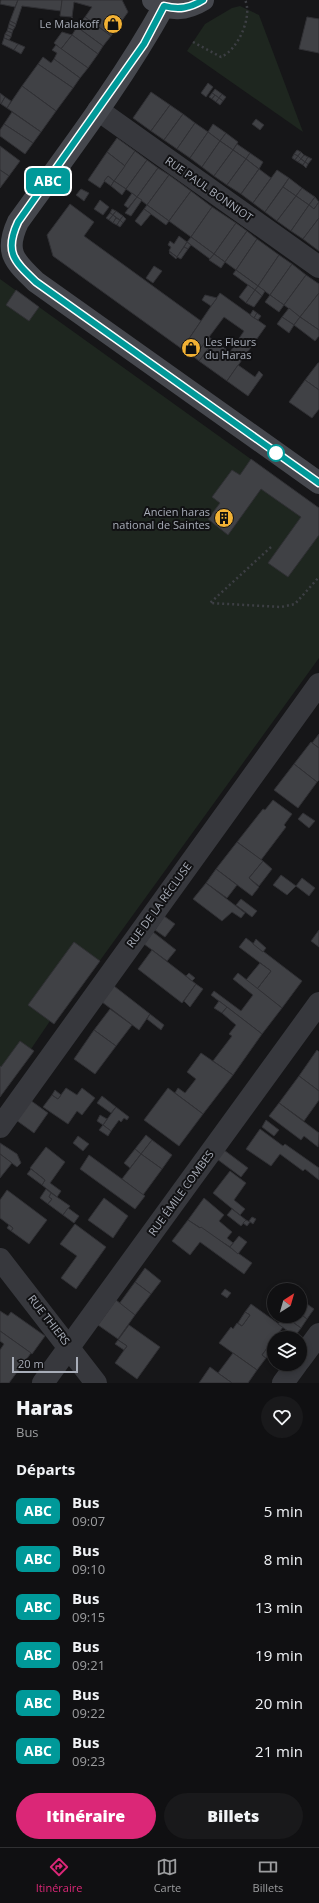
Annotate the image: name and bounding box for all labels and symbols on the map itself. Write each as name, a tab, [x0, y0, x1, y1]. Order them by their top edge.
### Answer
shop icon: Le Malakoff	[102, 13, 124, 35]
place label: Le Malakoff	[40, 16, 100, 31]
street label: RUE PAUL BONNIOT	[162, 153, 256, 225]
line badge: ABC	[25, 168, 71, 194]
place label: Les Fleurs du Haras	[205, 334, 256, 362]
shop icon: Les Fleurs du Haras	[180, 337, 202, 359]
unlabelled marker	[267, 444, 285, 462]
place label: Ancien haras national de Saintes	[113, 504, 210, 532]
building icon: Ancien haras national de Saintes	[213, 507, 235, 529]
street label: RUE DE LA RÉCLUSE	[123, 859, 195, 950]
street label: RUE ÉMILE COMBES	[144, 1147, 217, 1238]
north arrow	[267, 1283, 307, 1323]
street label: RUE THIERS	[25, 1291, 74, 1348]
scale bar	[12, 1355, 78, 1374]

